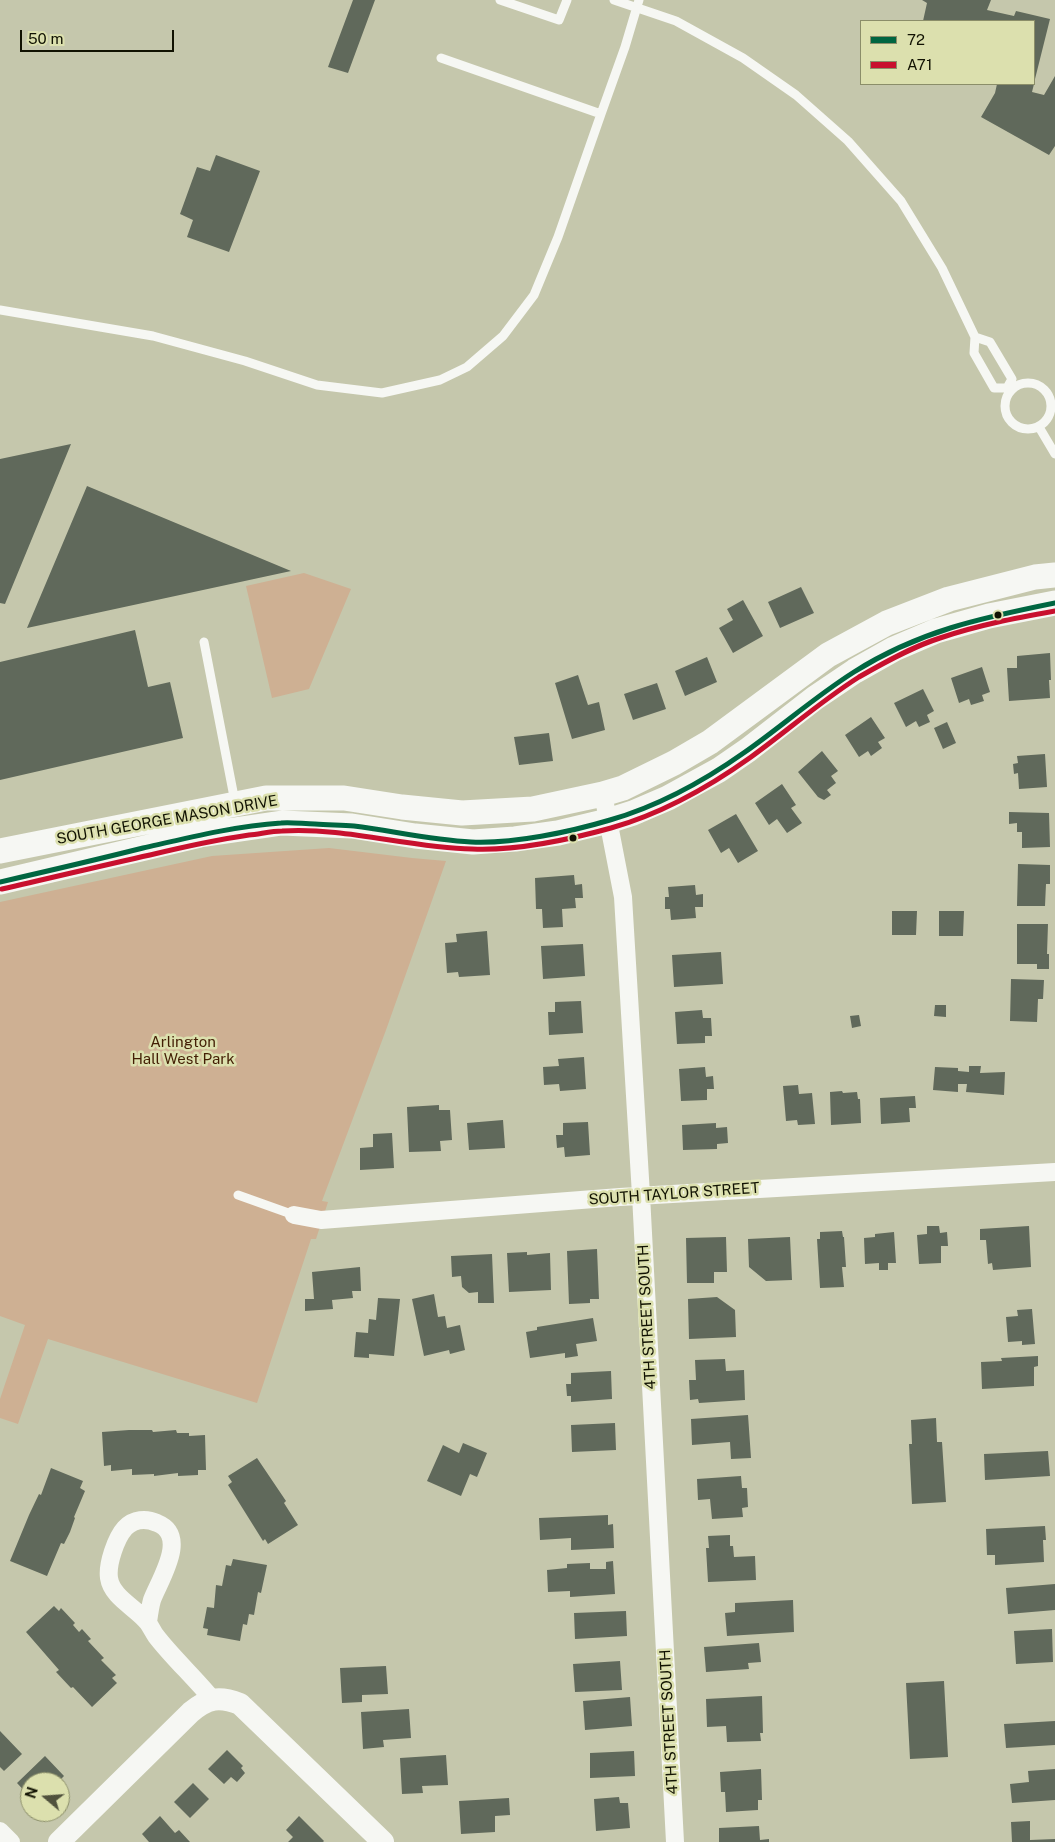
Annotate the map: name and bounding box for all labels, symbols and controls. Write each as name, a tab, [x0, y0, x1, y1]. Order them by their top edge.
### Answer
scale bar	[22, 20, 176, 52]
legend	[860, 20, 1035, 85]
text: 50 m	[28, 30, 63, 47]
text: 72	[907, 31, 925, 48]
text: A71	[907, 56, 932, 73]
unlabelled marker	[993, 610, 1003, 620]
street label: SOUTH GEORGE MASON DRIVE	[55, 792, 279, 848]
unlabelled marker	[568, 833, 578, 843]
park label: Arlington Hall West Park	[131, 1033, 235, 1068]
street label: SOUTH TAYLOR STREET	[588, 1179, 760, 1209]
street label: 4TH STREET SOUTH	[634, 1244, 660, 1390]
street label: 4TH STREET SOUTH	[656, 1649, 682, 1795]
north arrow	[20, 1772, 70, 1822]
text: N	[22, 1785, 41, 1800]

